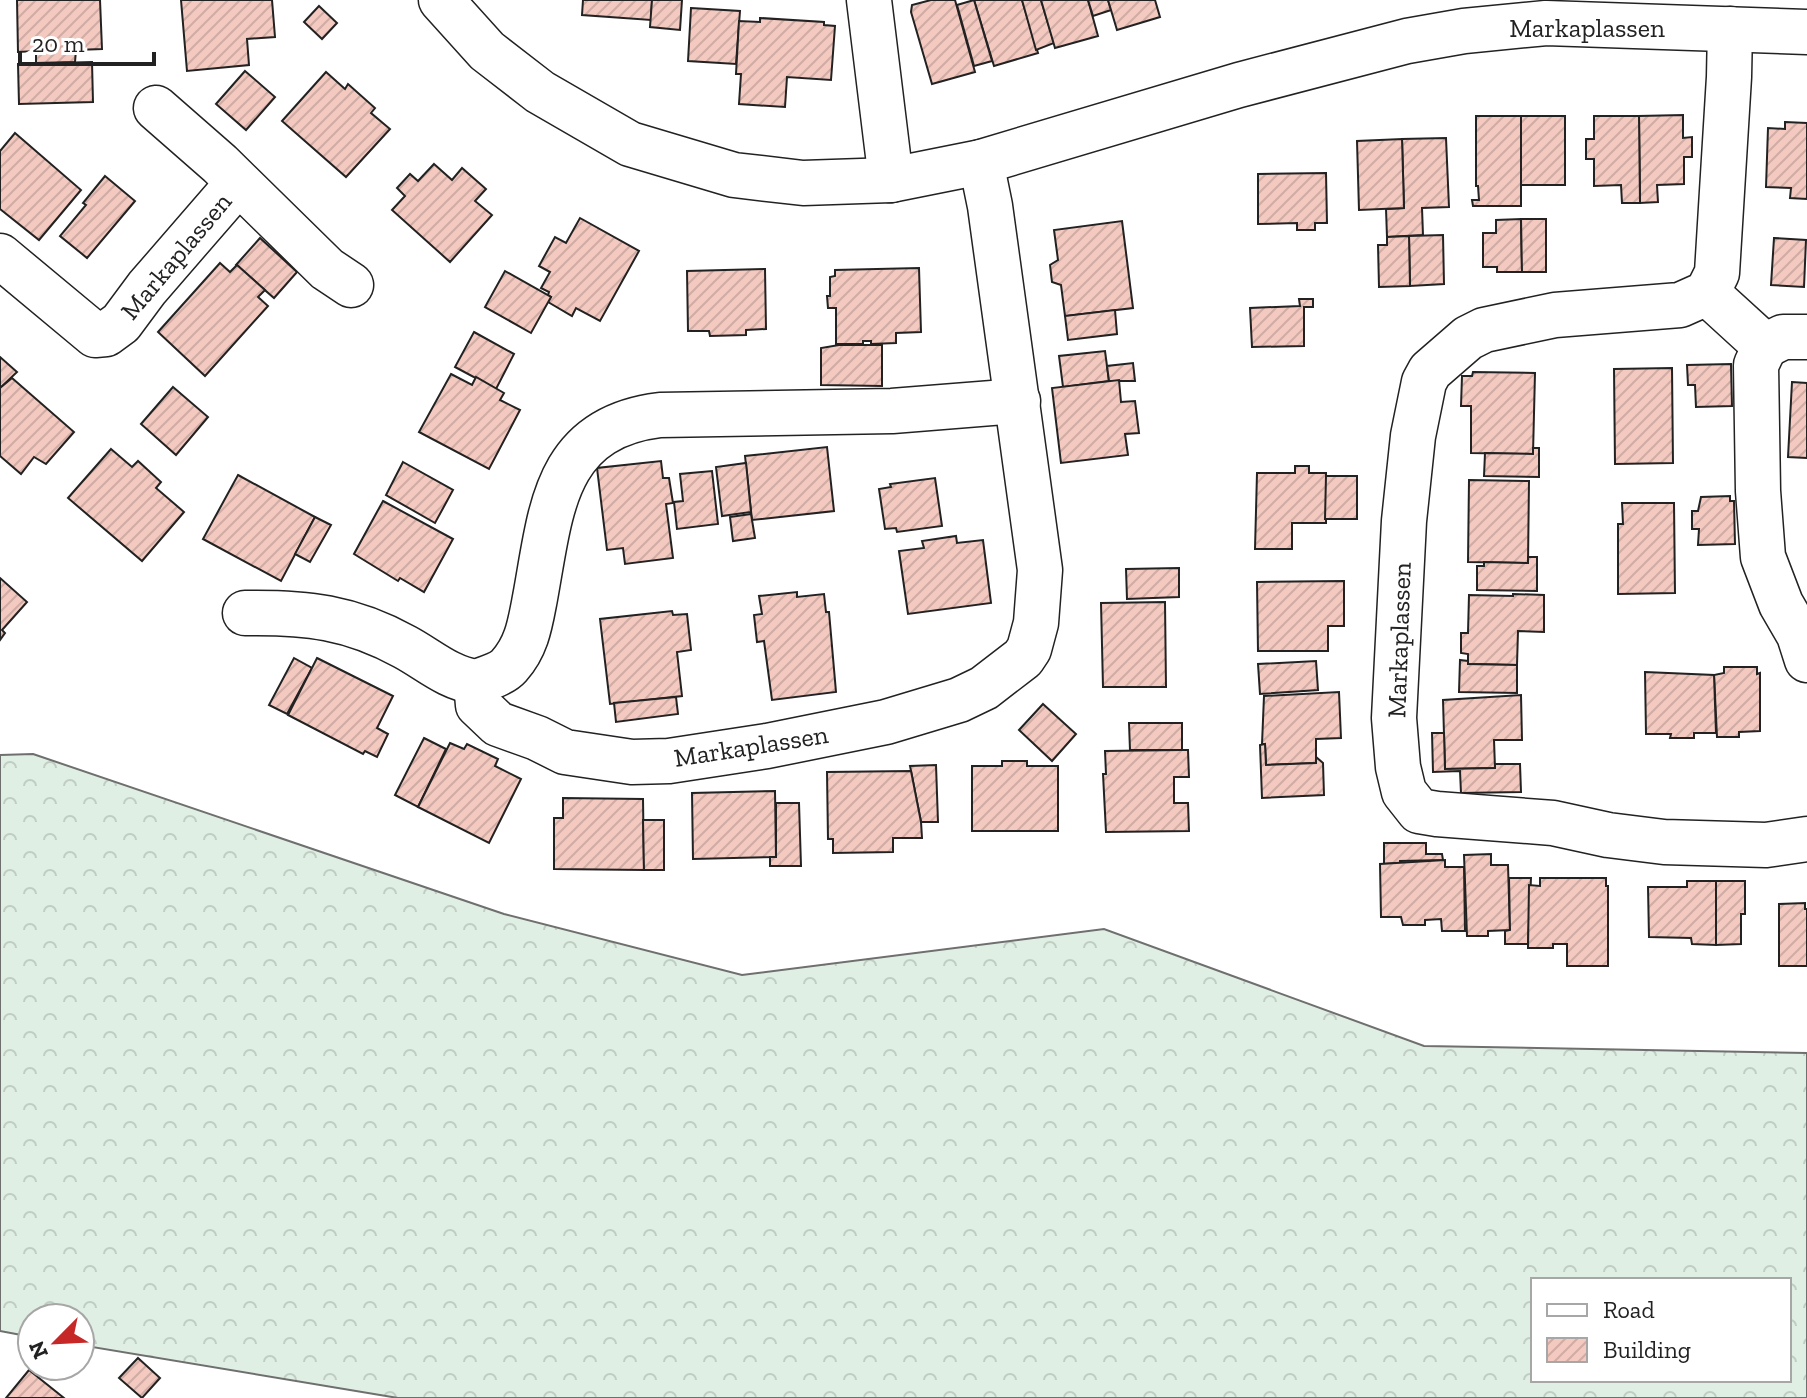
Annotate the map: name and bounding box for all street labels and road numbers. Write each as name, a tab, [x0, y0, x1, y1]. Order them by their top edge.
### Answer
street label: Markaplassen	[1509, 12, 1665, 44]
street label: Markaplassen	[114, 186, 238, 326]
street label: Markaplassen	[1380, 562, 1418, 718]
street label: Markaplassen	[672, 718, 831, 774]

